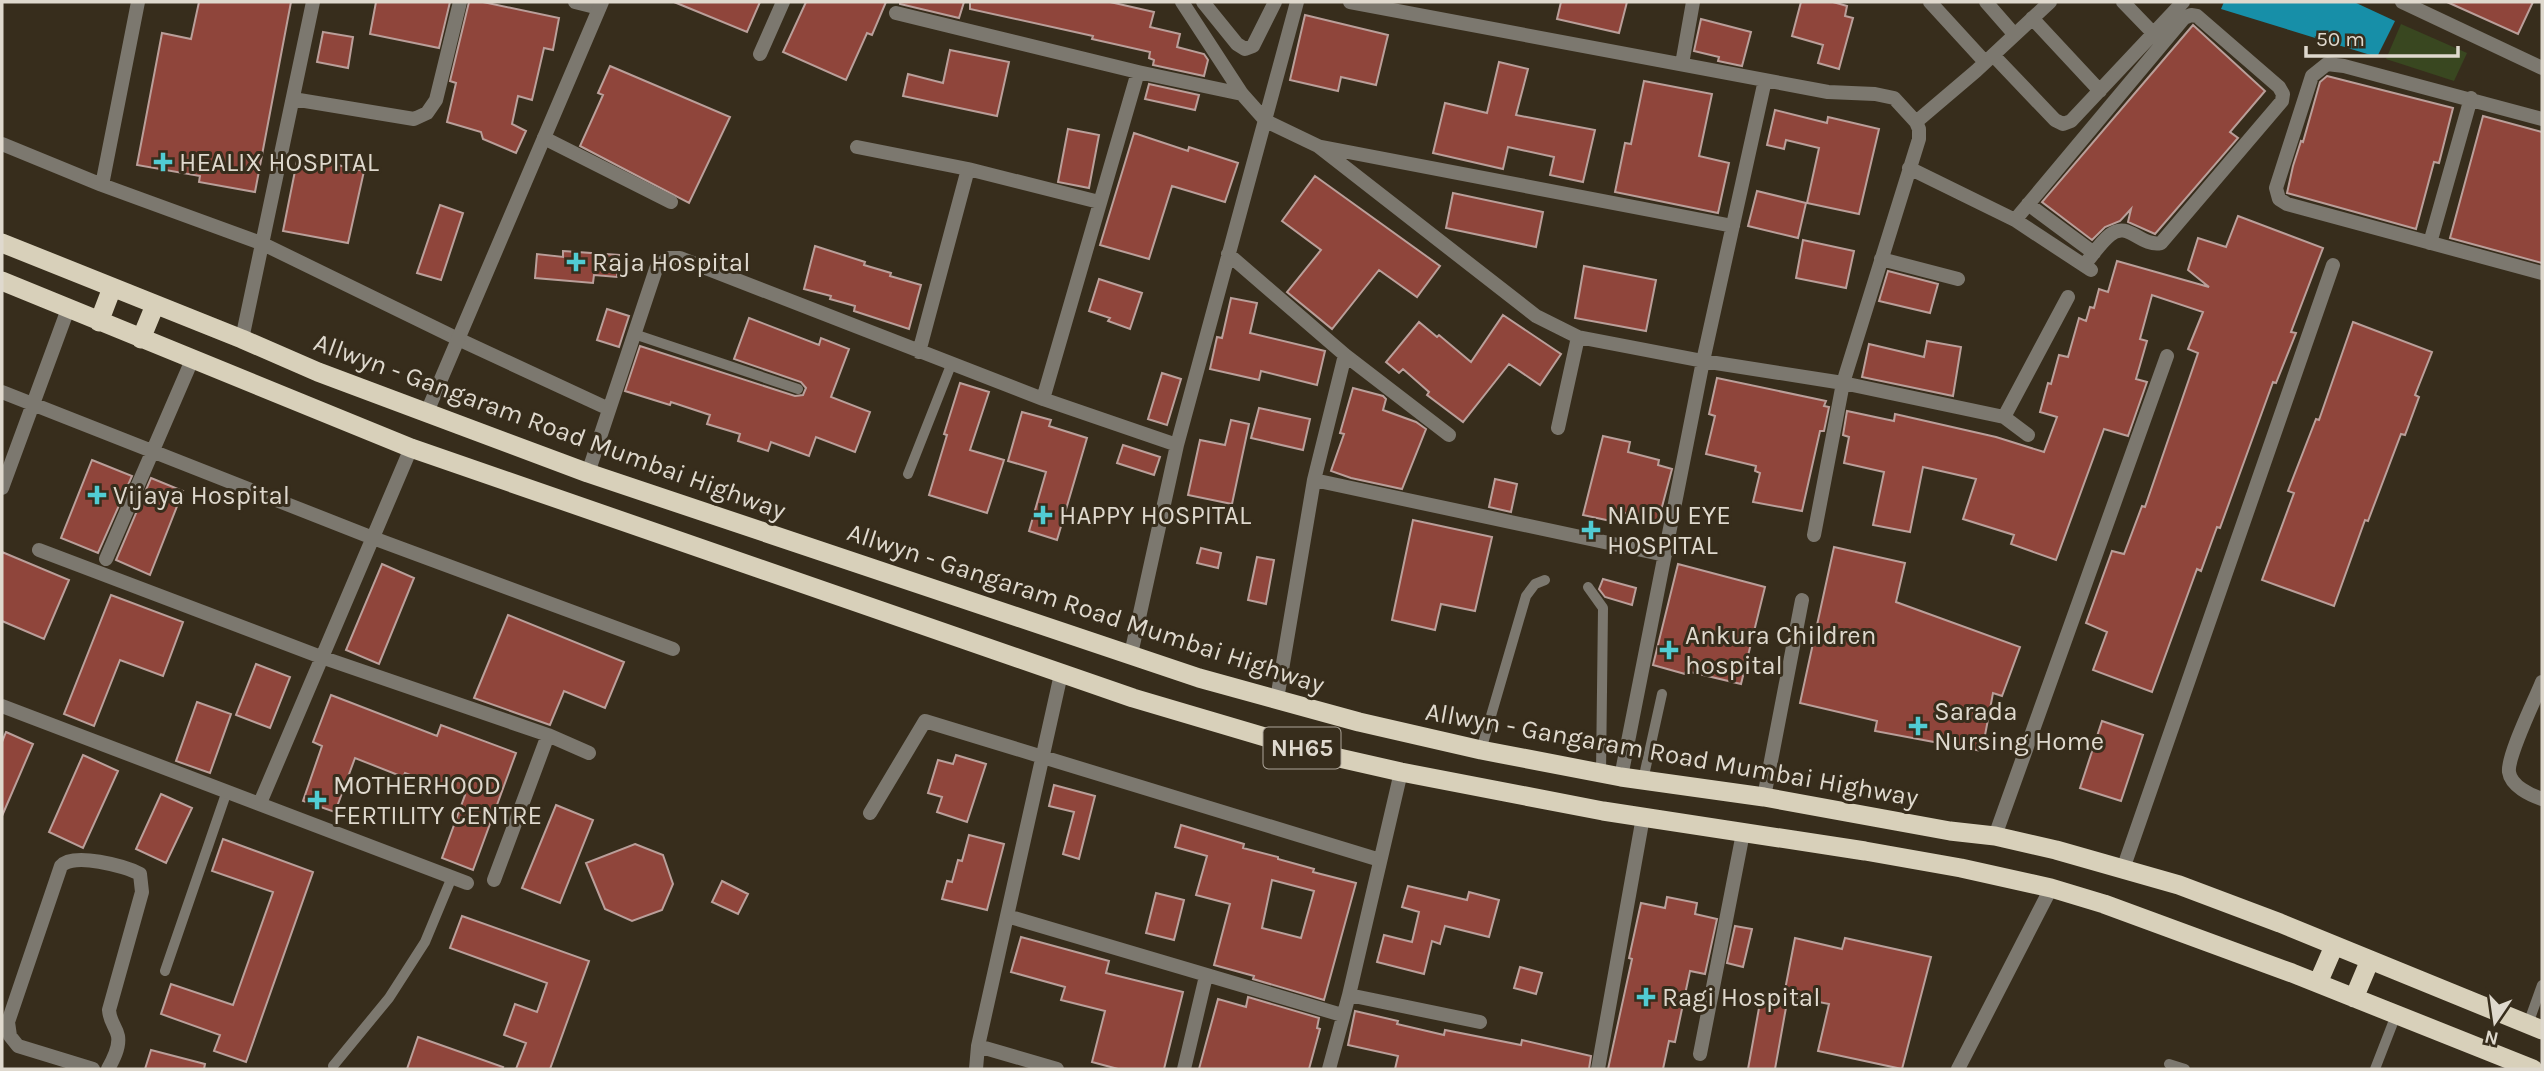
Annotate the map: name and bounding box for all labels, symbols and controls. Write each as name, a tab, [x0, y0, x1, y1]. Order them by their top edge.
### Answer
scale bar	[2306, 14, 2458, 58]
text: 50 m	[2316, 27, 2365, 51]
place label: HEALIX HOSPITAL	[179, 147, 379, 178]
marker: HEALIX HOSPITAL	[153, 152, 173, 172]
place label: Raja Hospital	[592, 247, 750, 278]
marker: Raja Hospital	[566, 252, 586, 272]
street label: Allwyn - Gangaram Road Mumbai Highway	[310, 326, 790, 527]
place label: Vijaya Hospital	[113, 480, 290, 511]
marker: Vijaya Hospital	[87, 485, 107, 505]
place label: HAPPY HOSPITAL	[1059, 500, 1251, 531]
place label: NAIDU EYE HOSPITAL	[1607, 500, 1731, 561]
marker: HAPPY HOSPITAL	[1033, 505, 1053, 525]
street label: Allwyn - Gangaram Road Mumbai Highway	[843, 516, 1328, 700]
marker: NAIDU EYE HOSPITAL	[1581, 520, 1601, 540]
place label: Ankura Children hospital	[1685, 620, 1876, 681]
marker: Ankura Children hospital	[1659, 640, 1679, 660]
street label: Allwyn - Gangaram Road Mumbai Highway	[1423, 696, 1921, 813]
place label: Sarada Nursing Home	[1934, 696, 2104, 757]
marker: Sarada Nursing Home	[1908, 716, 1928, 736]
road number: NH65	[1264, 728, 1340, 768]
place label: MOTHERHOOD FERTILITY CENTRE	[333, 770, 542, 831]
marker: MOTHERHOOD FERTILITY CENTRE	[307, 790, 327, 810]
place label: Ragi Hospital	[1662, 982, 1820, 1013]
marker: Ragi Hospital	[1636, 987, 1656, 1007]
north arrow	[2460, 987, 2530, 1057]
text: N	[2482, 1025, 2501, 1050]

